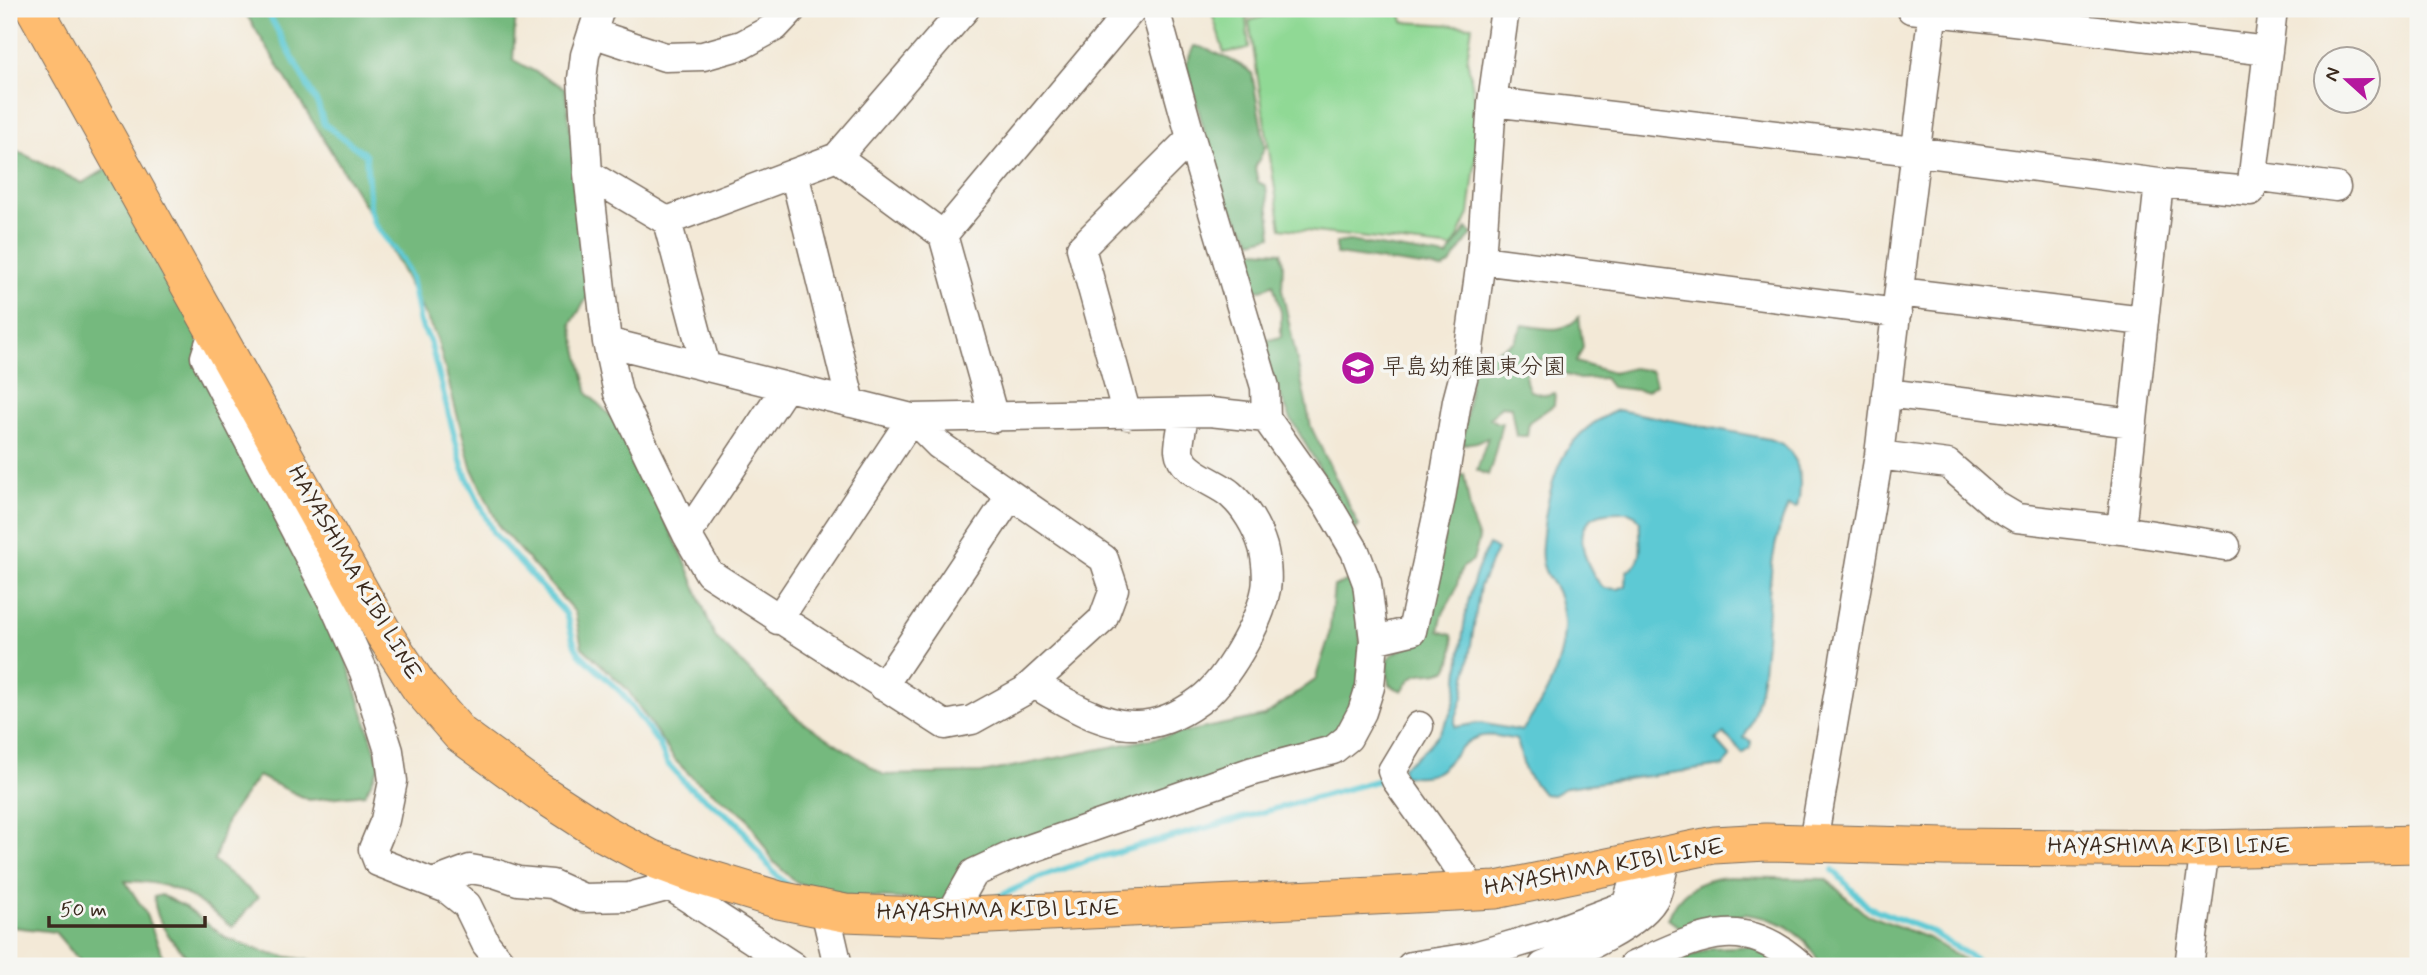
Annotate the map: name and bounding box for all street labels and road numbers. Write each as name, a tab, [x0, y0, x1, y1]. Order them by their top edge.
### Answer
street label: HAYASHIMA KIBI LINE	[280, 460, 428, 686]
street label: HAYASHIMA KIBI LINE	[1482, 832, 1726, 904]
street label: HAYASHIMA KIBI LINE	[2048, 832, 2290, 862]
street label: HAYASHIMA KIBI LINE	[876, 894, 1120, 928]

